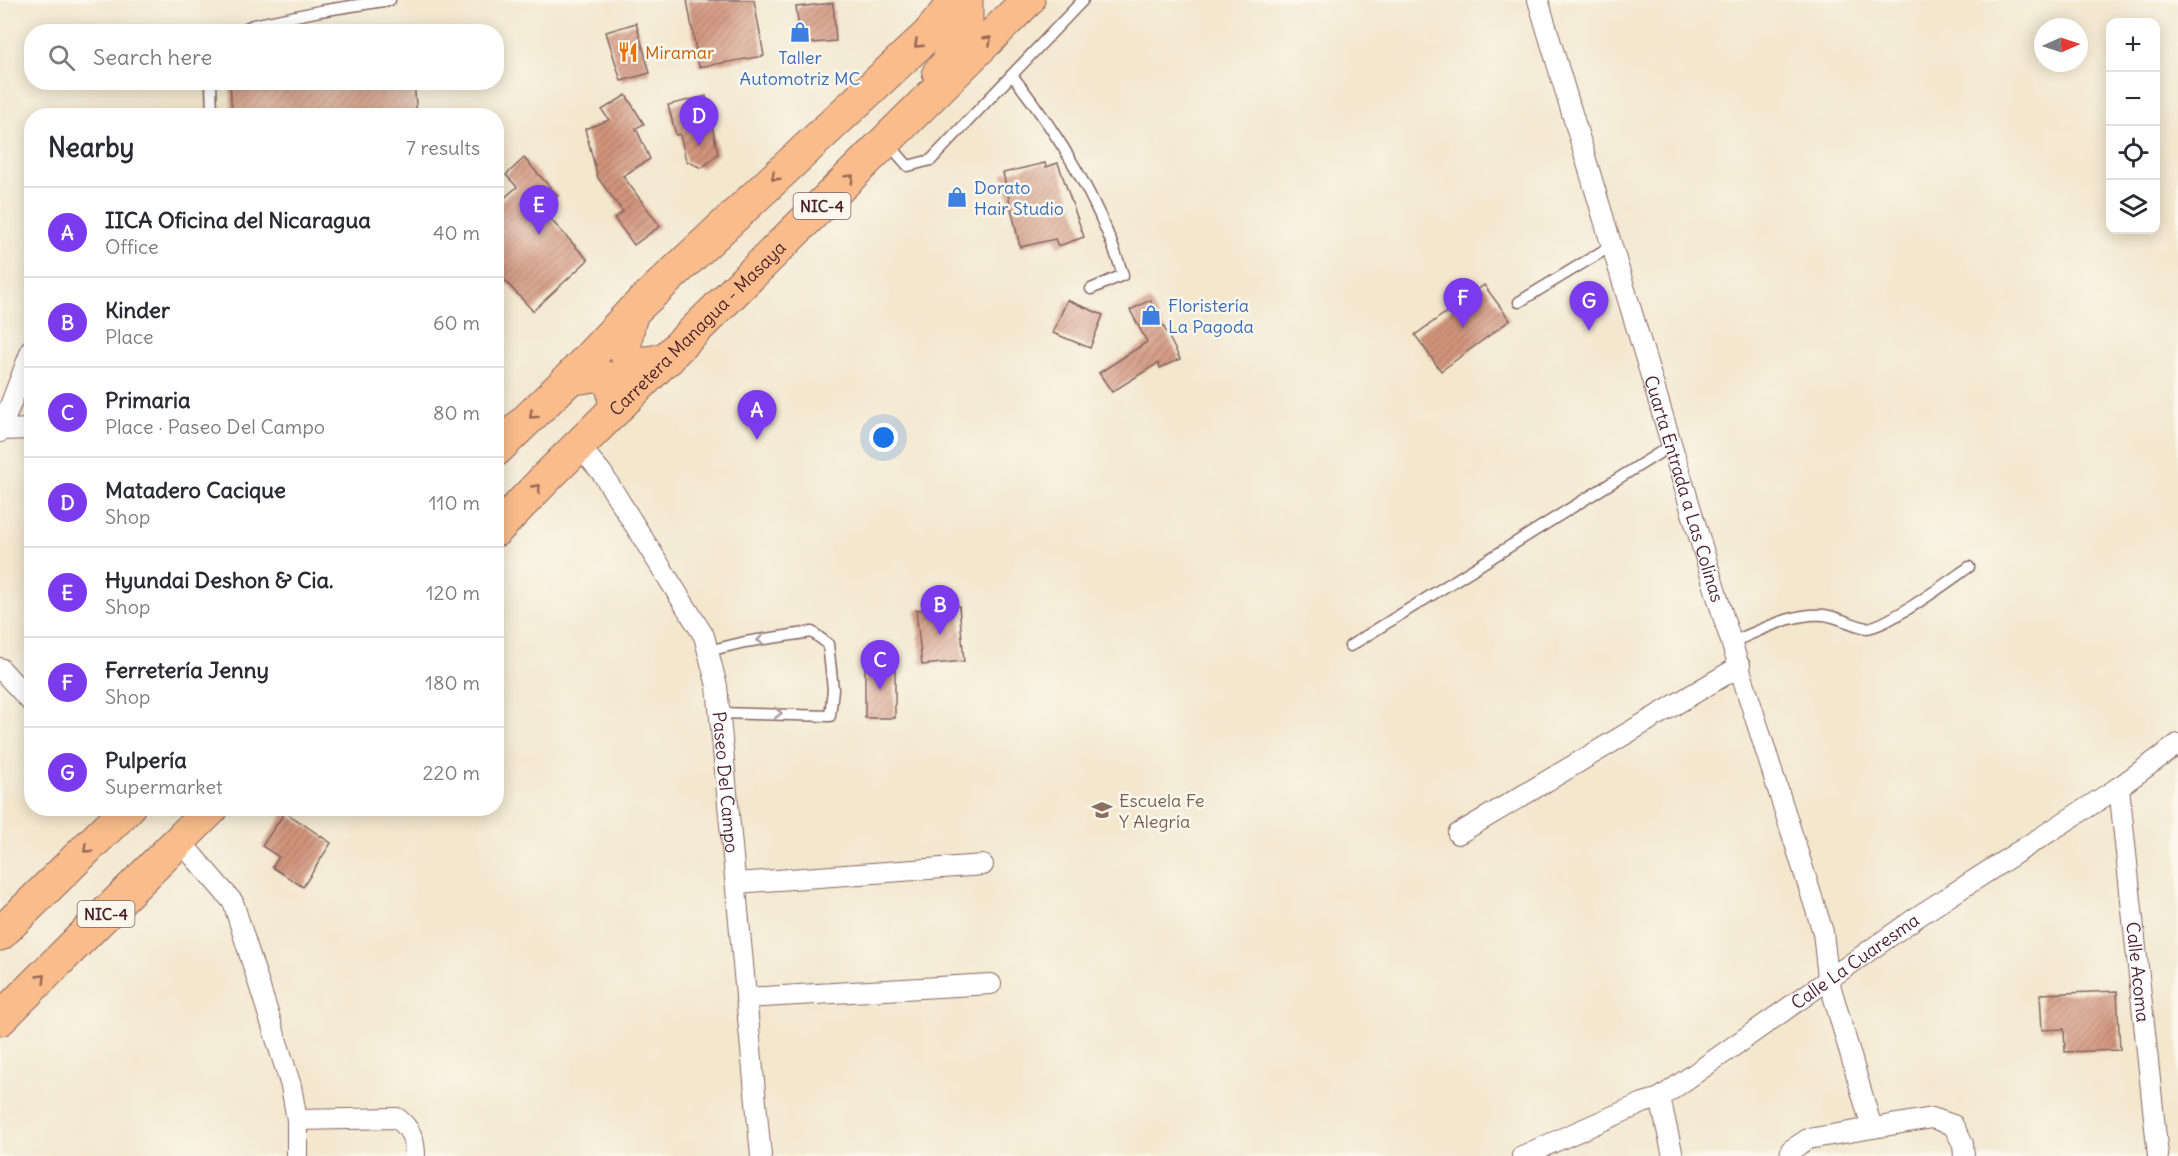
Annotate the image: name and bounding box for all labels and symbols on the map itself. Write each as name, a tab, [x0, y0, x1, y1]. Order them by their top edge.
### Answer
north arrow	[2034, 18, 2088, 72]
shop icon: Taller Automotriz MC	[788, 20, 812, 44]
one-way arrow	[914, 37, 925, 48]
one-way arrow	[981, 37, 992, 47]
restaurant icon: Miramar	[616, 40, 640, 64]
place label: Miramar	[645, 41, 715, 64]
place label: Taller Automotriz MC	[740, 46, 861, 90]
pin: D	[680, 96, 718, 146]
one-way arrow	[772, 170, 783, 181]
one-way arrow	[843, 174, 853, 185]
place label: Dorato Hair Studio	[974, 176, 1064, 220]
shop icon: Dorato Hair Studio	[945, 185, 969, 209]
pin: E	[520, 186, 558, 235]
road number: NIC-4	[794, 193, 850, 219]
street label: Carretera Managua - Masaya	[604, 236, 790, 421]
pin: F	[1444, 278, 1482, 328]
pin: G	[1570, 282, 1608, 331]
place label: Floristería La Pagoda	[1168, 294, 1254, 338]
shop icon: Floristería La Pagoda	[1139, 303, 1163, 327]
street label: Cuarta Entrada a Las Colinas	[1640, 372, 1730, 605]
pin: A	[738, 390, 777, 440]
one-way arrow	[529, 407, 540, 418]
your location	[869, 423, 898, 452]
one-way arrow	[530, 484, 541, 494]
pin: B	[920, 586, 960, 635]
one-way arrow	[756, 633, 765, 646]
pin: C	[860, 640, 900, 690]
one-way arrow	[774, 707, 783, 719]
street label: Paseo Del Campo	[708, 710, 744, 854]
place label: Escuela Fe Y Alegría	[1119, 789, 1205, 833]
school or university icon: Escuela Fe Y Alegría	[1090, 798, 1114, 822]
one-way arrow	[83, 842, 94, 853]
road number: NIC-4	[78, 901, 134, 927]
street label: Calle La Cuaresma	[1786, 908, 1923, 1014]
street label: Calle Acoma	[2122, 921, 2155, 1023]
one-way arrow	[34, 974, 45, 985]

